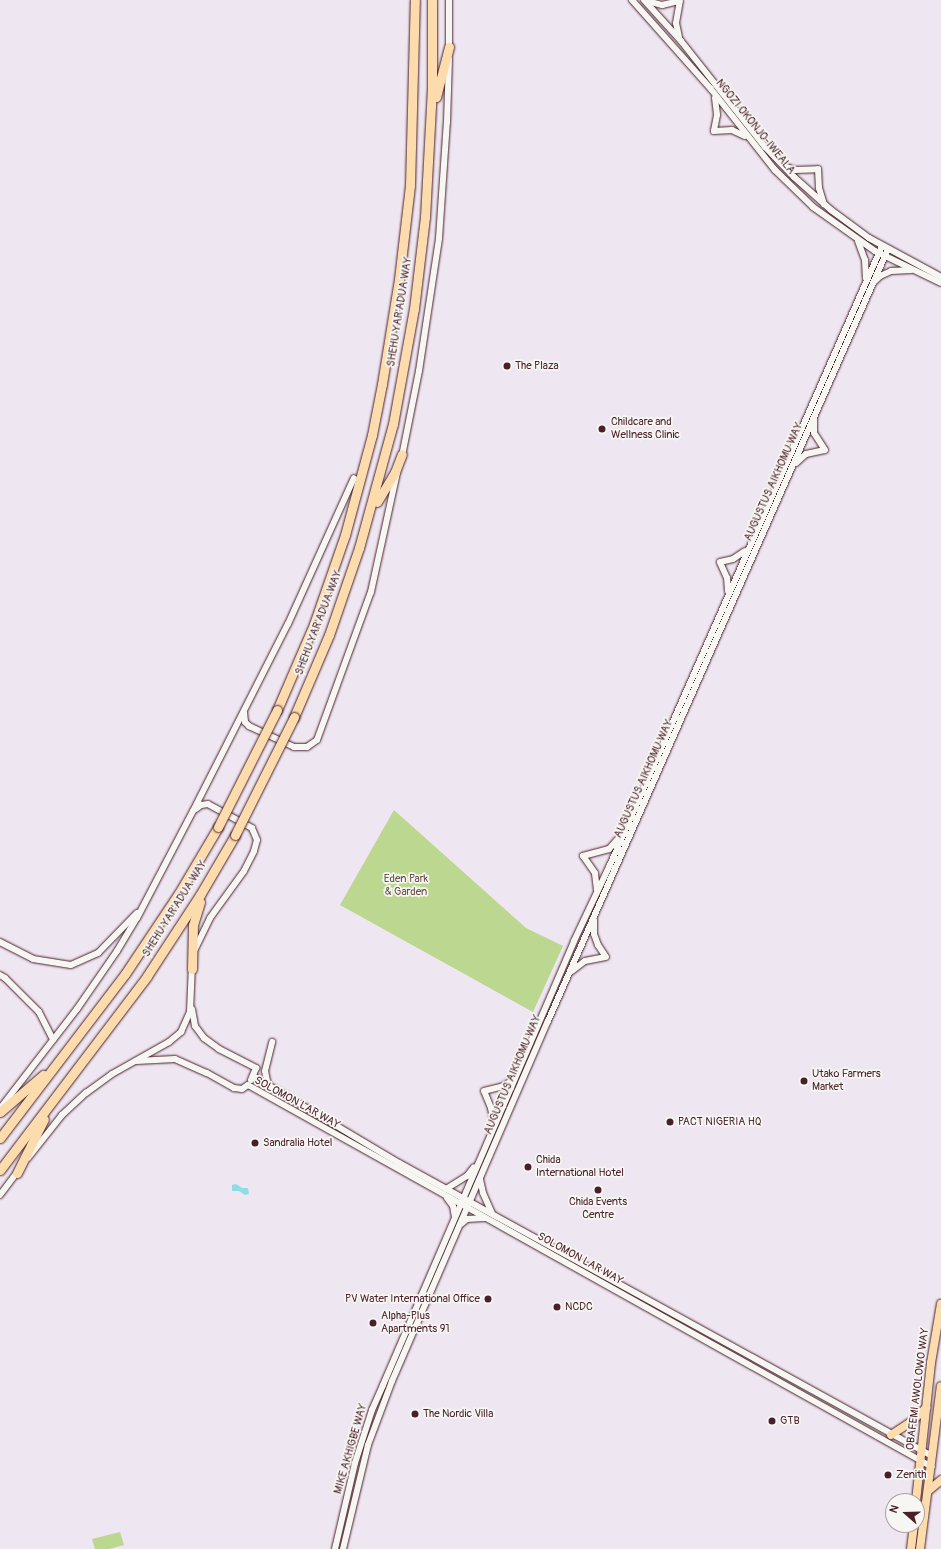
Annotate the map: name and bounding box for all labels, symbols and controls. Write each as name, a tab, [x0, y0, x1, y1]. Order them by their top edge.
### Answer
street label: NGOZI OKONJO-IWEALA	[713, 77, 797, 177]
street label: SHEHU YAR'ADUA WAY	[385, 256, 415, 368]
place label: The Plaza	[515, 359, 559, 373]
marker: The Plaza	[502, 361, 512, 371]
place label: Childcare and Wellness Clinic	[611, 416, 680, 442]
street label: AUGUSTUS AIKHOMU WAY	[742, 421, 806, 543]
marker: Childcare and Wellness Clinic	[596, 423, 608, 435]
street label: SHEHU YAR'ADUA WAY	[293, 569, 345, 677]
street label: AUGUSTUS AIKHOMU WAY	[612, 718, 676, 840]
street label: SHEHU YAR'ADUA WAY	[140, 858, 210, 960]
park label: Eden Park & Garden	[384, 873, 428, 899]
street label: AUGUSTUS AIKHOMU WAY	[482, 1013, 544, 1137]
place label: Utako Farmers Market	[812, 1068, 881, 1094]
street label: SOLOMON LAR WAY	[252, 1074, 342, 1132]
marker: Utako Farmers Market	[799, 1076, 809, 1086]
place label: PACT NIGERIA HQ	[678, 1115, 762, 1129]
marker: PACT NIGERIA HQ	[665, 1117, 675, 1127]
place label: Sandralia Hotel	[263, 1136, 332, 1150]
marker: Sandralia Hotel	[250, 1138, 260, 1148]
place label: Chida International Hotel	[536, 1154, 624, 1180]
marker: Chida International Hotel	[523, 1162, 533, 1172]
marker: Chida Events Centre	[593, 1185, 603, 1195]
place label: Chida Events Centre	[569, 1196, 627, 1222]
street label: SOLOMON LAR WAY	[535, 1230, 625, 1288]
place label: PV Water International Office	[345, 1292, 480, 1306]
marker: PV Water International Office	[483, 1294, 493, 1304]
place label: NCDC	[565, 1300, 593, 1314]
marker: NCDC	[552, 1302, 562, 1312]
place label: Alpha-Plus Apartments 91	[381, 1310, 450, 1336]
marker: Alpha-Plus Apartments 91	[368, 1318, 378, 1328]
street label: OBAFEMI AWOLOWO WAY	[904, 1327, 932, 1451]
street label: MIKE AKHIGBE WAY	[332, 1402, 370, 1496]
place label: The Nordic Villa	[423, 1407, 493, 1421]
marker: The Nordic Villa	[410, 1409, 420, 1419]
place label: GTB	[780, 1414, 800, 1428]
marker: GTB	[767, 1416, 777, 1426]
place label: Zenith	[896, 1468, 926, 1482]
marker: Zenith	[883, 1470, 893, 1480]
north arrow	[885, 1493, 925, 1533]
text: N	[887, 1503, 902, 1515]

